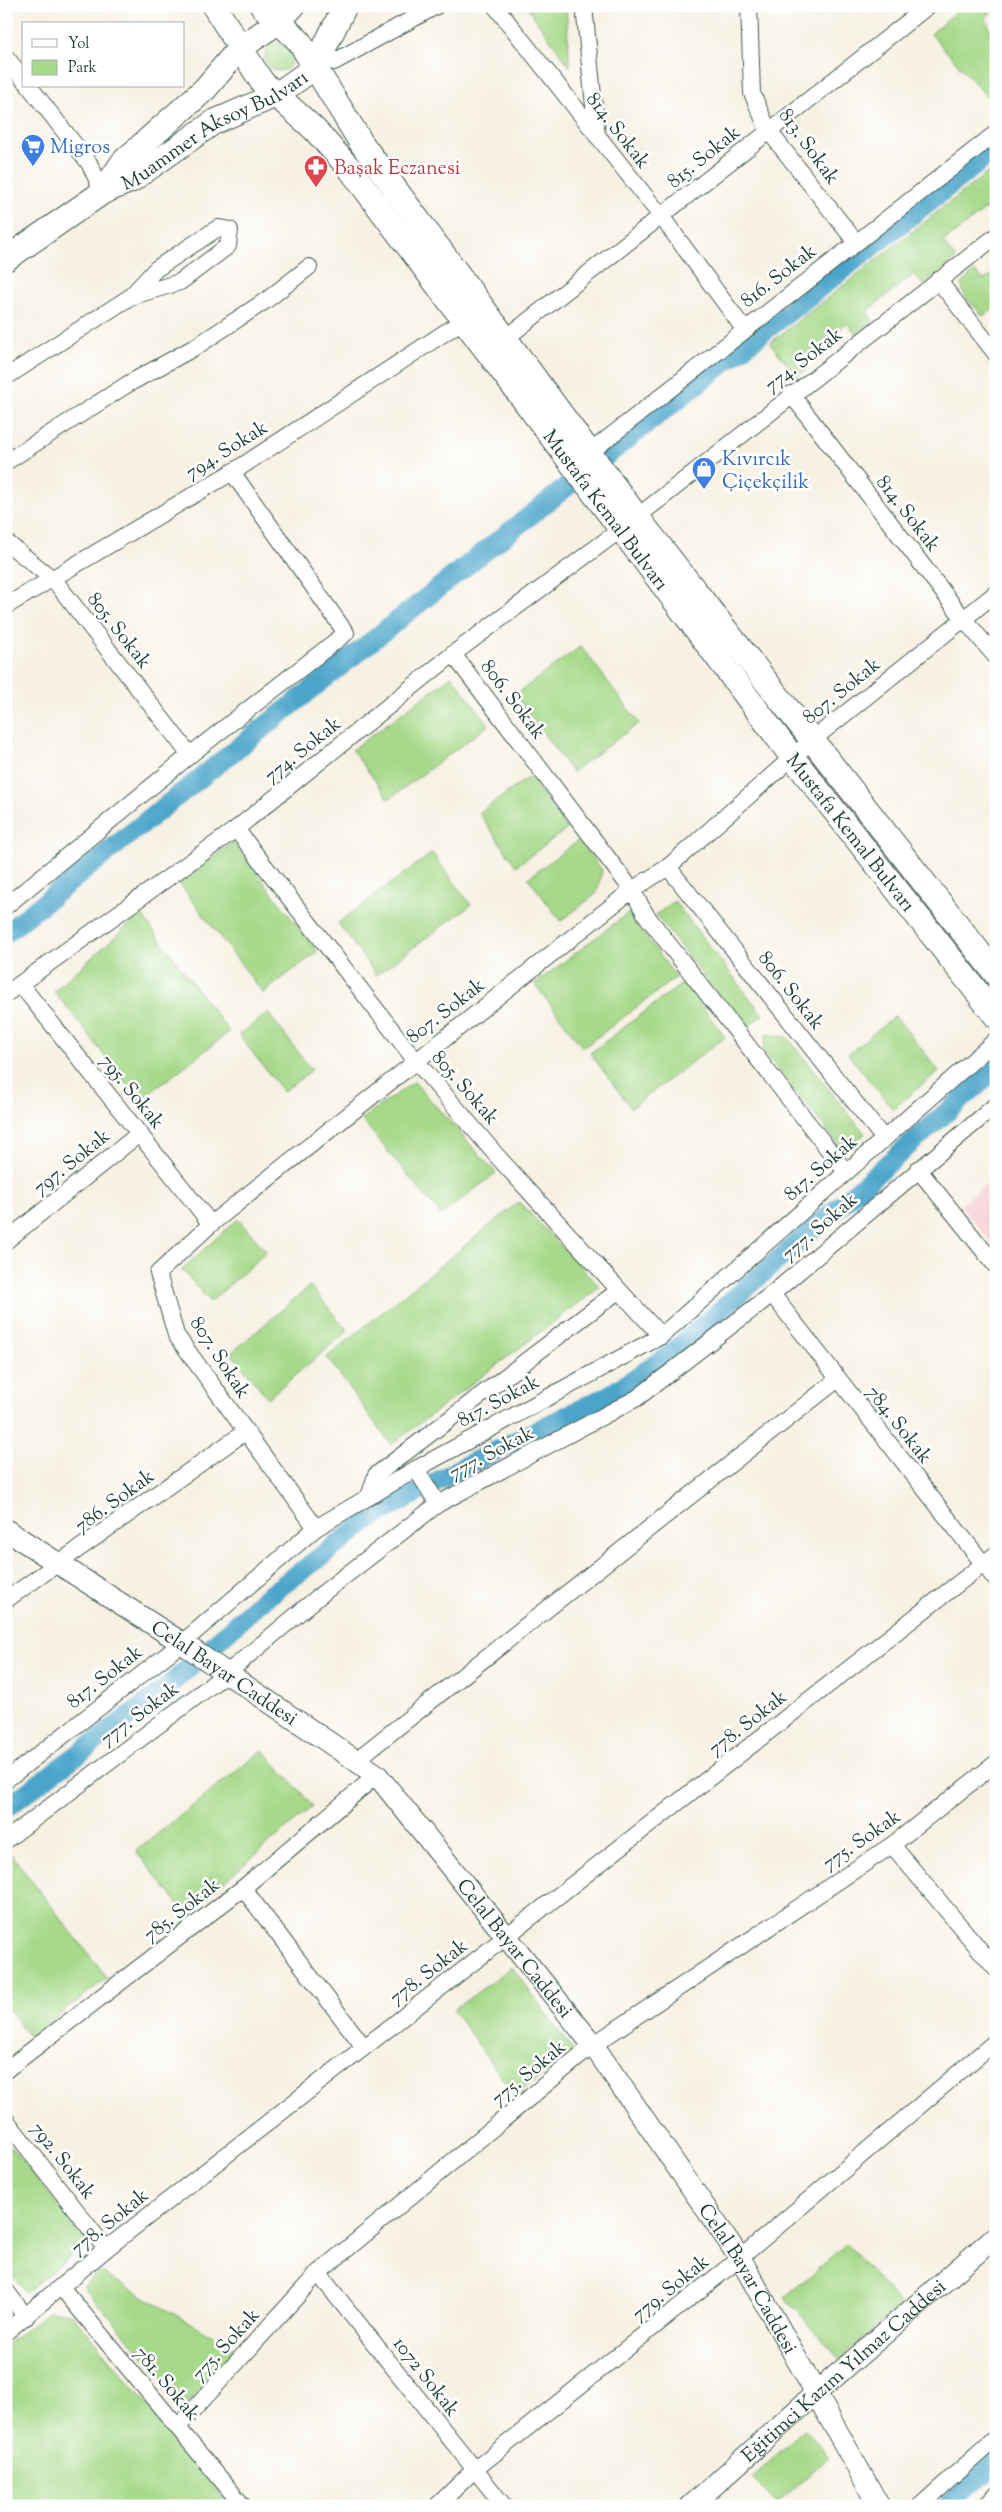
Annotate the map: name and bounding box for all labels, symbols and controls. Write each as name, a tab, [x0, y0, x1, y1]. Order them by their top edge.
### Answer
legend	[22, 22, 185, 88]
text: Yol	[68, 34, 90, 55]
text: Park	[68, 58, 97, 79]
street label: Muammer Aksoy Bulvarı	[118, 64, 315, 200]
street label: 814. Sokak	[578, 87, 656, 176]
street label: 813. Sokak	[770, 103, 846, 192]
street label: 815. Sokak	[662, 119, 747, 197]
supermarket icon: Migros	[20, 133, 46, 167]
place label: Migros	[50, 134, 110, 163]
pharmacy icon: Başak Eczanesi	[303, 154, 329, 188]
place label: Başak Eczanesi	[334, 155, 461, 184]
street label: 816. Sokak	[735, 238, 824, 316]
street label: 774. Sokak	[759, 321, 850, 401]
street label: 794. Sokak	[180, 414, 274, 488]
street label: Mustafa Kemal Bulvarı	[534, 425, 675, 598]
place label: Kıvırcık Çiçekçilik	[722, 446, 809, 498]
shop icon: Kıvırcık Çiçekçilik	[691, 456, 717, 490]
street label: 814. Sokak	[868, 470, 946, 559]
street label: 805. Sokak	[79, 587, 157, 676]
street label: 807. Sokak	[797, 651, 888, 732]
street label: 806. Sokak	[472, 655, 552, 747]
street label: 774. Sokak	[259, 711, 348, 791]
street label: Mustafa Kemal Bulvarı	[778, 748, 921, 919]
street label: 806. Sokak	[750, 946, 830, 1037]
street label: 807. Sokak	[401, 972, 492, 1052]
street label: 805. Sokak	[423, 1045, 505, 1132]
street label: 795. Sokak	[92, 1049, 171, 1137]
street label: 797. Sokak	[28, 1123, 117, 1203]
street label: 817. Sokak	[779, 1129, 865, 1209]
street label: 777. Sokak	[776, 1187, 865, 1269]
street label: 807. Sokak	[181, 1312, 256, 1405]
street label: 817. Sokak	[453, 1368, 545, 1436]
street label: 784. Sokak	[858, 1380, 938, 1471]
street label: 777. Sokak	[445, 1420, 540, 1489]
street label: 786. Sokak	[69, 1463, 162, 1541]
street label: Celal Bayar Caddesi	[144, 1615, 303, 1734]
street label: 817. Sokak	[62, 1639, 150, 1717]
street label: 777. Sokak	[95, 1676, 186, 1754]
street label: 778. Sokak	[703, 1684, 794, 1764]
street label: 775. Sokak	[817, 1803, 908, 1879]
street label: 785. Sokak	[138, 1872, 227, 1950]
street label: Celal Bayar Caddesi	[448, 1873, 578, 2026]
street label: 778. Sokak	[384, 1933, 475, 2013]
street label: 775. Sokak	[486, 2034, 573, 2114]
street label: 792. Sokak	[22, 2116, 102, 2207]
street label: 778. Sokak	[65, 2182, 156, 2263]
street label: Celal Bayar Caddesi	[690, 2198, 803, 2360]
street label: 779. Sokak	[627, 2249, 717, 2329]
street label: Eğitimci Kazım Yılmaz Caddesi	[736, 2273, 954, 2471]
street label: 775. Sokak	[186, 2302, 268, 2389]
street label: 1072 Sokak	[385, 2331, 466, 2424]
street label: 781. Sokak	[126, 2341, 206, 2428]

